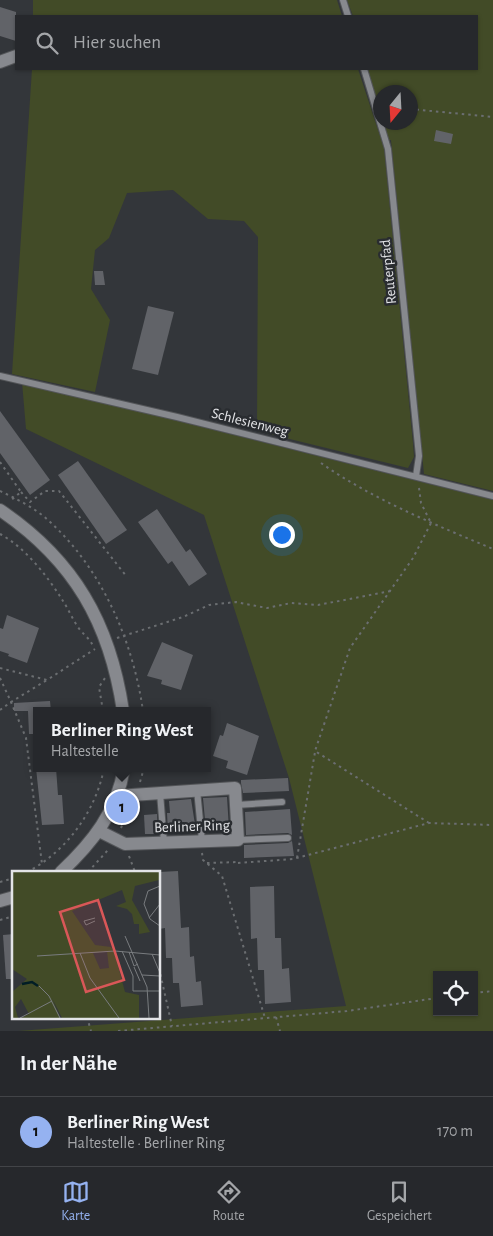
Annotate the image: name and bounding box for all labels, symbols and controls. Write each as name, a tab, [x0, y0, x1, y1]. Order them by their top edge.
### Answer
search box	[15, 15, 478, 70]
icon: search	[33, 29, 61, 57]
text: Hier suchen	[73, 33, 161, 52]
north arrow	[373, 85, 418, 130]
street label: Reuterpfad	[378, 239, 399, 305]
street label: Schlesienweg	[210, 406, 290, 439]
your location	[269, 522, 295, 548]
popup	[33, 707, 211, 772]
text: Berliner Ring West	[51, 721, 193, 740]
text: Haltestelle	[51, 743, 119, 759]
pin: 1	[106, 788, 138, 826]
street label: Berliner Ring	[154, 818, 231, 835]
inset map	[12, 871, 160, 1018]
map controls	[433, 971, 478, 1016]
button: locate	[433, 971, 478, 1016]
text: In der Nähe	[20, 1053, 117, 1074]
text: Berliner Ring West	[67, 1113, 209, 1132]
text: 1	[33, 1123, 39, 1139]
text: 170 m	[437, 1123, 473, 1139]
text: Haltestelle · Berliner Ring	[67, 1135, 225, 1151]
tab: Karte	[61, 1178, 90, 1225]
tab: Route	[213, 1178, 245, 1225]
tab: Gespeichert	[367, 1178, 432, 1225]

